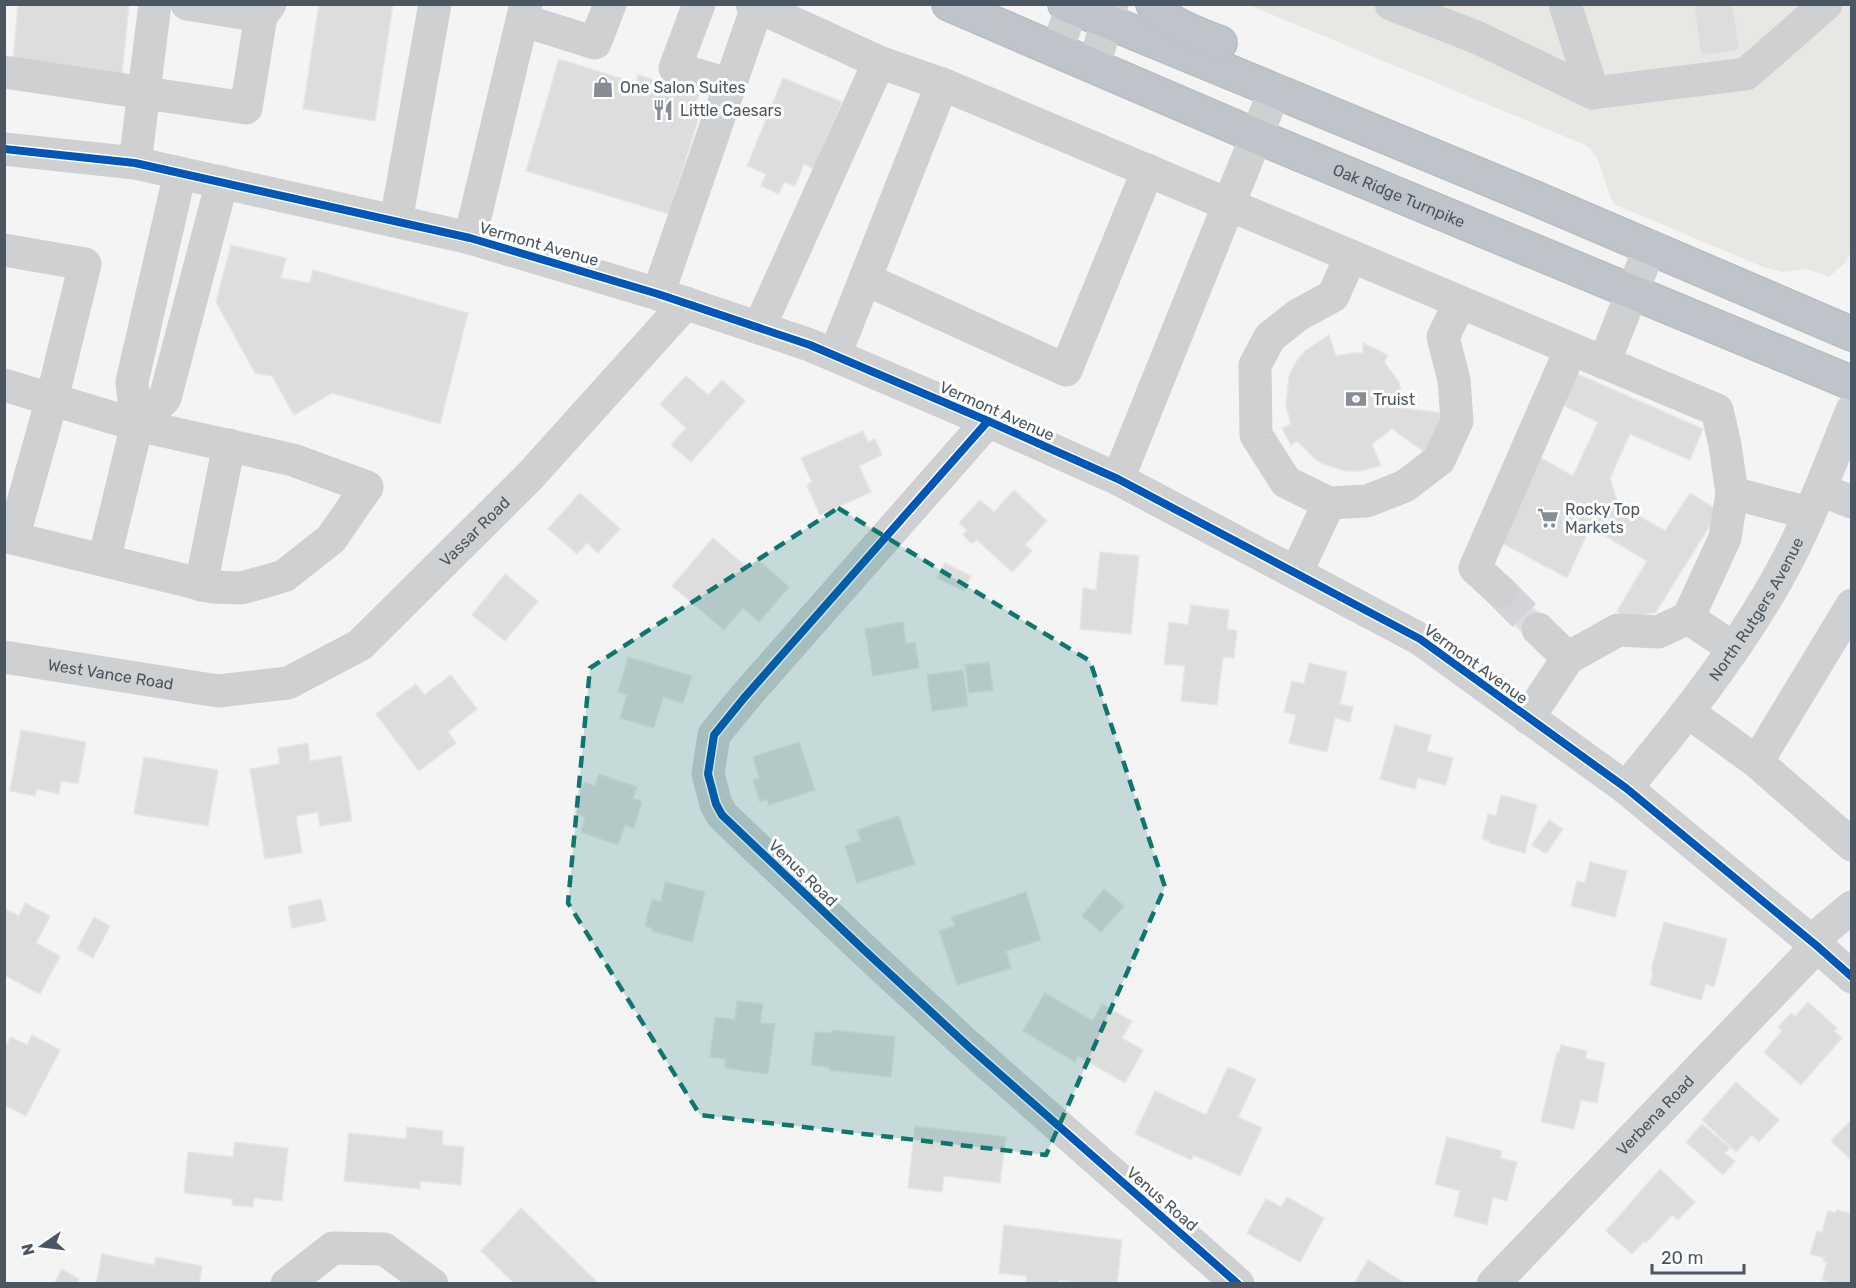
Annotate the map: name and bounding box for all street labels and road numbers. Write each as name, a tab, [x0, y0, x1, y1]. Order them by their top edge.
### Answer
street label: Oak Ridge Turnpike	[1330, 159, 1468, 231]
street label: Vermont Avenue	[477, 218, 601, 270]
street label: Vermont Avenue	[937, 377, 1057, 445]
street label: Vassar Road	[435, 492, 514, 570]
street label: North Rutgers Avenue	[1705, 534, 1807, 684]
street label: Vermont Avenue	[1420, 620, 1532, 708]
street label: West Vance Road	[46, 655, 175, 693]
street label: Venus Road	[765, 836, 841, 910]
street label: Verbena Road	[1612, 1071, 1698, 1159]
street label: Venus Road	[1123, 1163, 1201, 1235]

